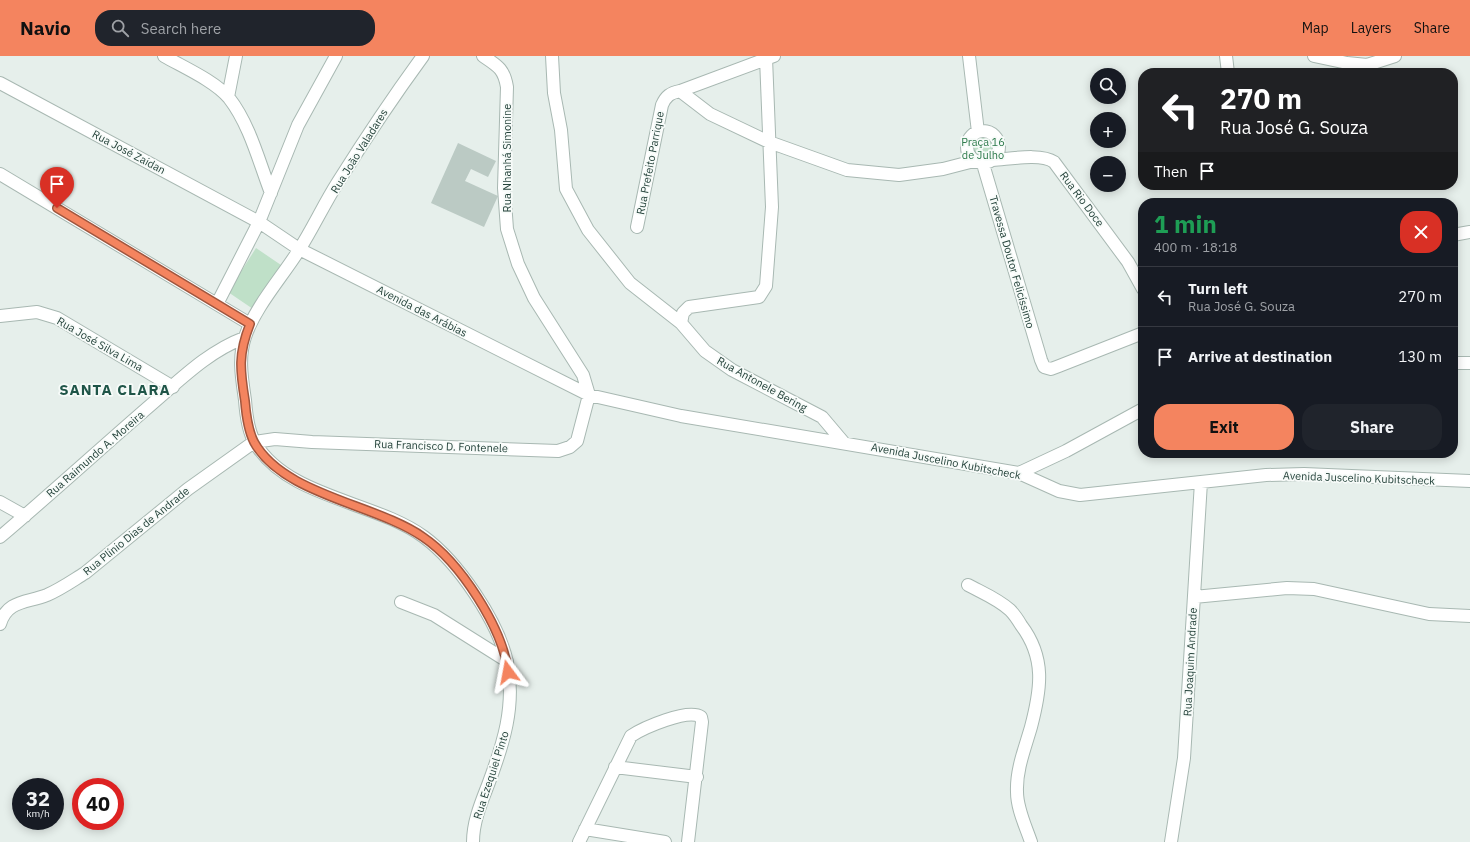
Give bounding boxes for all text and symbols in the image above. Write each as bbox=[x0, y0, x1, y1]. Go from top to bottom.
search box bbox=[95, 10, 375, 46]
text: Navio bbox=[20, 16, 71, 40]
icon: search bbox=[109, 17, 131, 39]
text: Search here bbox=[141, 19, 221, 38]
text: Map bbox=[1302, 19, 1329, 37]
text: Layers bbox=[1351, 19, 1392, 37]
text: Share bbox=[1414, 19, 1450, 37]
map controls bbox=[1090, 68, 1126, 192]
button: search bbox=[1090, 68, 1126, 104]
text: 270 m bbox=[1220, 80, 1302, 117]
icon: left bbox=[1154, 84, 1206, 136]
street label: Rua Nhanhá Simonine bbox=[500, 104, 514, 212]
street label: Rua João Valadares bbox=[327, 106, 391, 196]
street label: Rua Prefeito Parrique bbox=[633, 110, 667, 216]
button: + bbox=[1090, 112, 1126, 148]
text: Rua José G. Souza bbox=[1220, 116, 1368, 139]
street label: Rua José Zaidan bbox=[90, 127, 168, 177]
park label: Praça 16 de Julho bbox=[961, 135, 1005, 162]
button: − bbox=[1090, 156, 1126, 192]
icon: arrive bbox=[1196, 160, 1218, 182]
text: Then bbox=[1154, 162, 1188, 181]
pin bbox=[40, 167, 74, 208]
street label: Rua Rio Doce bbox=[1057, 169, 1107, 229]
icon: arrive bbox=[46, 173, 68, 195]
street label: Travessa Doutor Felicíssimo bbox=[986, 194, 1038, 330]
text: 1 min bbox=[1154, 208, 1217, 240]
button: close bbox=[1400, 211, 1442, 253]
text: 400 m · 18:18 bbox=[1154, 239, 1237, 256]
text: Turn left bbox=[1188, 279, 1248, 298]
street label: Avenida das Arábias bbox=[374, 282, 470, 340]
icon: left bbox=[1154, 286, 1176, 308]
text: 270 m bbox=[1398, 287, 1442, 306]
text: Rua José G. Souza bbox=[1188, 298, 1295, 315]
street label: Rua José Silva Lima bbox=[54, 314, 146, 374]
icon: arrive bbox=[1154, 346, 1176, 368]
text: Arrive at destination bbox=[1188, 347, 1332, 366]
text: 130 m bbox=[1398, 347, 1442, 366]
street label: Rua Antonele Bering bbox=[714, 353, 810, 415]
district label: SANTA CLARA bbox=[59, 380, 171, 399]
button: Exit bbox=[1154, 404, 1294, 450]
button: Share bbox=[1302, 404, 1442, 450]
street label: Rua Raimundo A. Moreira bbox=[43, 408, 147, 500]
street label: Rua Francisco D. Fontenele bbox=[374, 437, 508, 455]
street label: Avenida Juscelino Kubitscheck bbox=[870, 440, 1022, 482]
street label: Avenida Juscelino Kubitscheck bbox=[1283, 468, 1435, 488]
street label: Rua Plínio Dias de Andrade bbox=[80, 484, 192, 578]
street label: Rua Joaquim Andrade bbox=[1180, 607, 1200, 717]
position arrow bbox=[487, 651, 529, 693]
street label: Rua Ezequiel Pinto bbox=[470, 729, 512, 821]
speed limit sign: 40 bbox=[72, 778, 124, 830]
text: 32 bbox=[26, 785, 50, 812]
text: km/h bbox=[26, 807, 50, 820]

